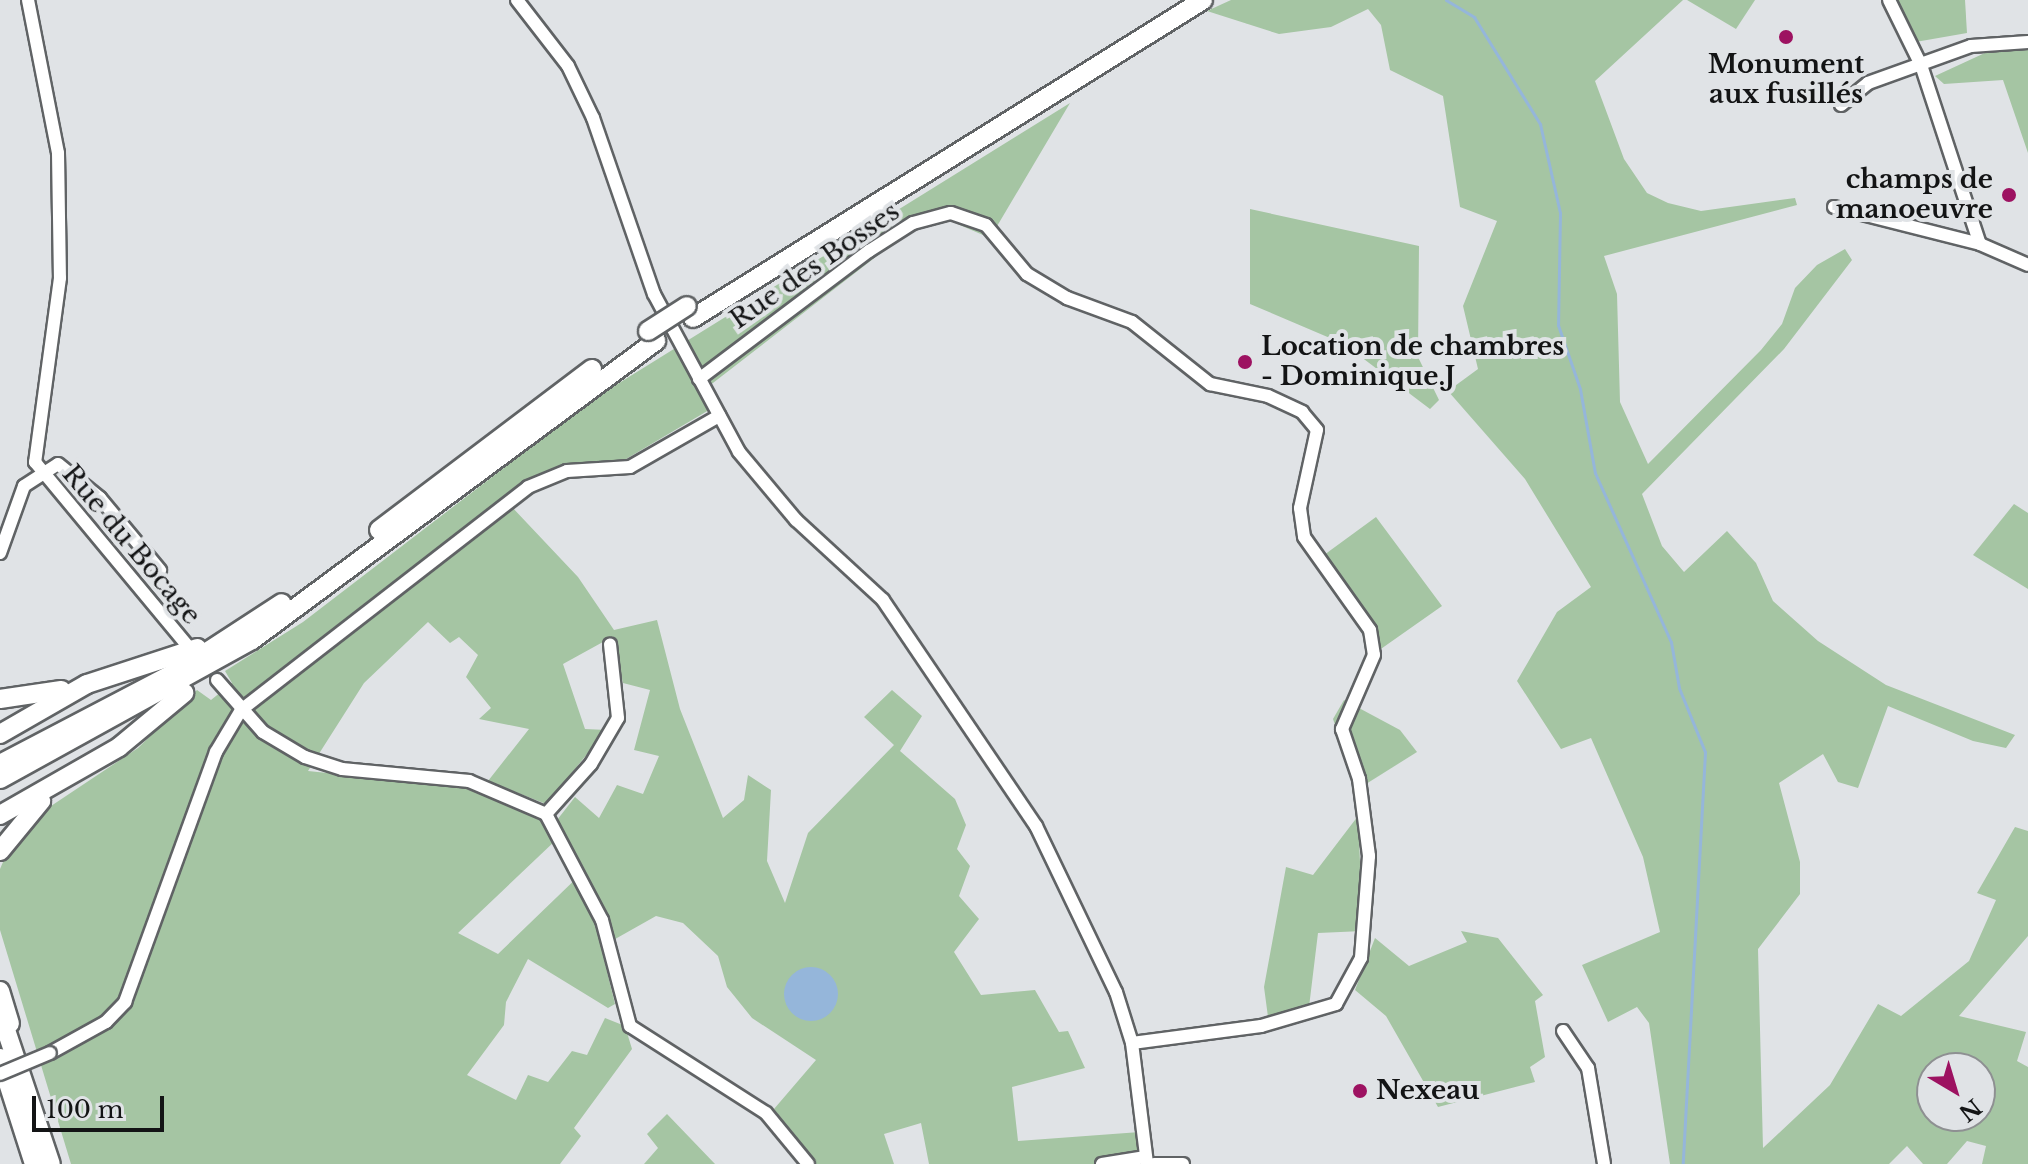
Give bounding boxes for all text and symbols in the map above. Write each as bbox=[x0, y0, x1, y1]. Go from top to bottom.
marker: Monument aux fusillés bbox=[1777, 28, 1795, 46]
place label: Monument aux fusillés bbox=[1708, 49, 1864, 110]
place label: champs de manoeuvre bbox=[1836, 164, 1993, 226]
marker: champs de manoeuvre bbox=[2000, 186, 2018, 204]
street label: Rue des Bosses bbox=[724, 196, 906, 336]
place label: Location de chambres - Dominique.J bbox=[1261, 331, 1564, 392]
marker: Location de chambres - Dominique.J bbox=[1236, 353, 1254, 371]
street label: Rue du Bocage bbox=[55, 459, 207, 631]
north arrow bbox=[1916, 1052, 1996, 1132]
place label: Nexeau bbox=[1376, 1075, 1480, 1107]
scale bar bbox=[36, 1080, 168, 1130]
marker: Nexeau bbox=[1351, 1082, 1369, 1100]
text: N bbox=[1953, 1093, 1986, 1127]
text: 100 m bbox=[46, 1095, 124, 1124]

